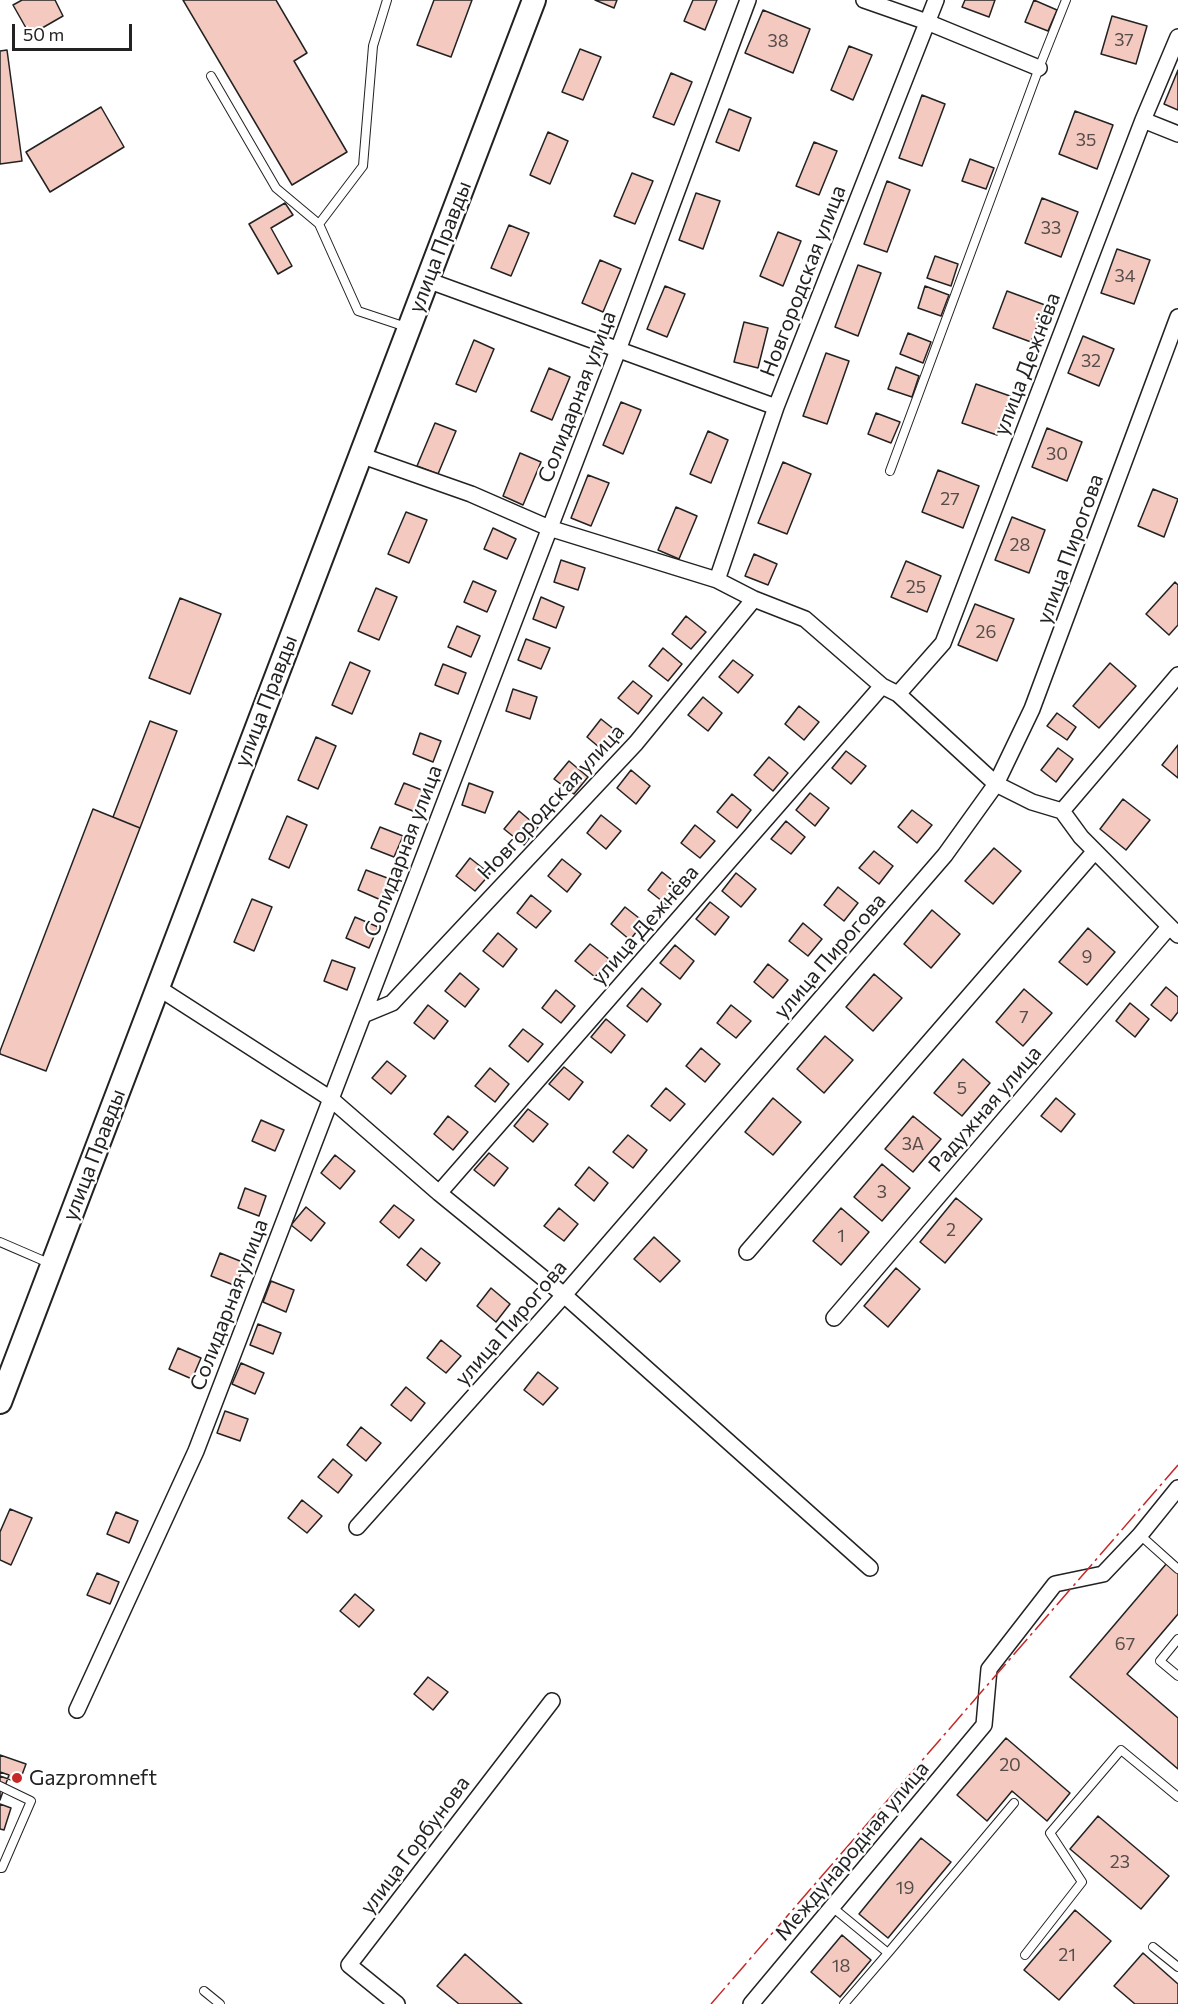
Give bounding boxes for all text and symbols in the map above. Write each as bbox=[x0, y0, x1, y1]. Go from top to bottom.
scale bar bbox=[15, 12, 135, 50]
text: 50 m bbox=[23, 23, 64, 45]
house number: 37 bbox=[1114, 29, 1134, 51]
house number: 38 bbox=[767, 30, 789, 52]
house number: 35 bbox=[1076, 129, 1096, 151]
street label: улица Правды bbox=[403, 178, 477, 316]
street label: Новгородская улица bbox=[755, 182, 851, 380]
house number: 33 bbox=[1041, 217, 1061, 239]
house number: 34 bbox=[1114, 265, 1136, 287]
street label: улица Дежнёва bbox=[988, 289, 1066, 439]
street label: Солидарная улица bbox=[533, 308, 621, 486]
house number: 32 bbox=[1081, 350, 1101, 372]
house number: 30 bbox=[1046, 443, 1068, 465]
street label: улица Пирогова bbox=[1031, 471, 1109, 627]
house number: 27 bbox=[940, 488, 960, 510]
house number: 28 bbox=[1010, 534, 1030, 556]
house number: 25 bbox=[906, 576, 926, 598]
house number: 26 bbox=[976, 621, 996, 643]
street label: улица Правды bbox=[229, 632, 303, 770]
street label: Новгородская улица bbox=[473, 719, 629, 885]
street label: Солидарная улица bbox=[359, 762, 447, 940]
street label: улица Дежнёва bbox=[586, 860, 704, 990]
street label: улица Пирогова bbox=[769, 888, 891, 1024]
house number: 9 bbox=[1082, 946, 1092, 968]
house number: 7 bbox=[1019, 1006, 1029, 1028]
street label: Радужная улица bbox=[923, 1041, 1047, 1177]
house number: 5 bbox=[957, 1077, 967, 1099]
street label: улица Правды bbox=[57, 1086, 131, 1224]
house number: 3А bbox=[902, 1133, 924, 1155]
house number: 3 bbox=[877, 1181, 887, 1203]
street label: Солидарная улица bbox=[185, 1216, 273, 1394]
house number: 2 bbox=[946, 1219, 956, 1241]
house number: 1 bbox=[837, 1225, 845, 1247]
street label: улица Пирогова bbox=[450, 1255, 572, 1391]
house number: 67 bbox=[1115, 1633, 1135, 1655]
house number: 20 bbox=[999, 1754, 1021, 1776]
street label: Международная улица bbox=[770, 1756, 934, 1946]
place label: Gazpromneft bbox=[29, 1765, 157, 1791]
marker: Gazpromneft bbox=[10, 1771, 24, 1785]
street label: улица Горбунова bbox=[355, 1771, 475, 1919]
house number: 23 bbox=[1110, 1851, 1130, 1873]
house number: 19 bbox=[896, 1877, 914, 1899]
house number: 21 bbox=[1058, 1944, 1076, 1966]
house number: 18 bbox=[832, 1955, 850, 1977]

